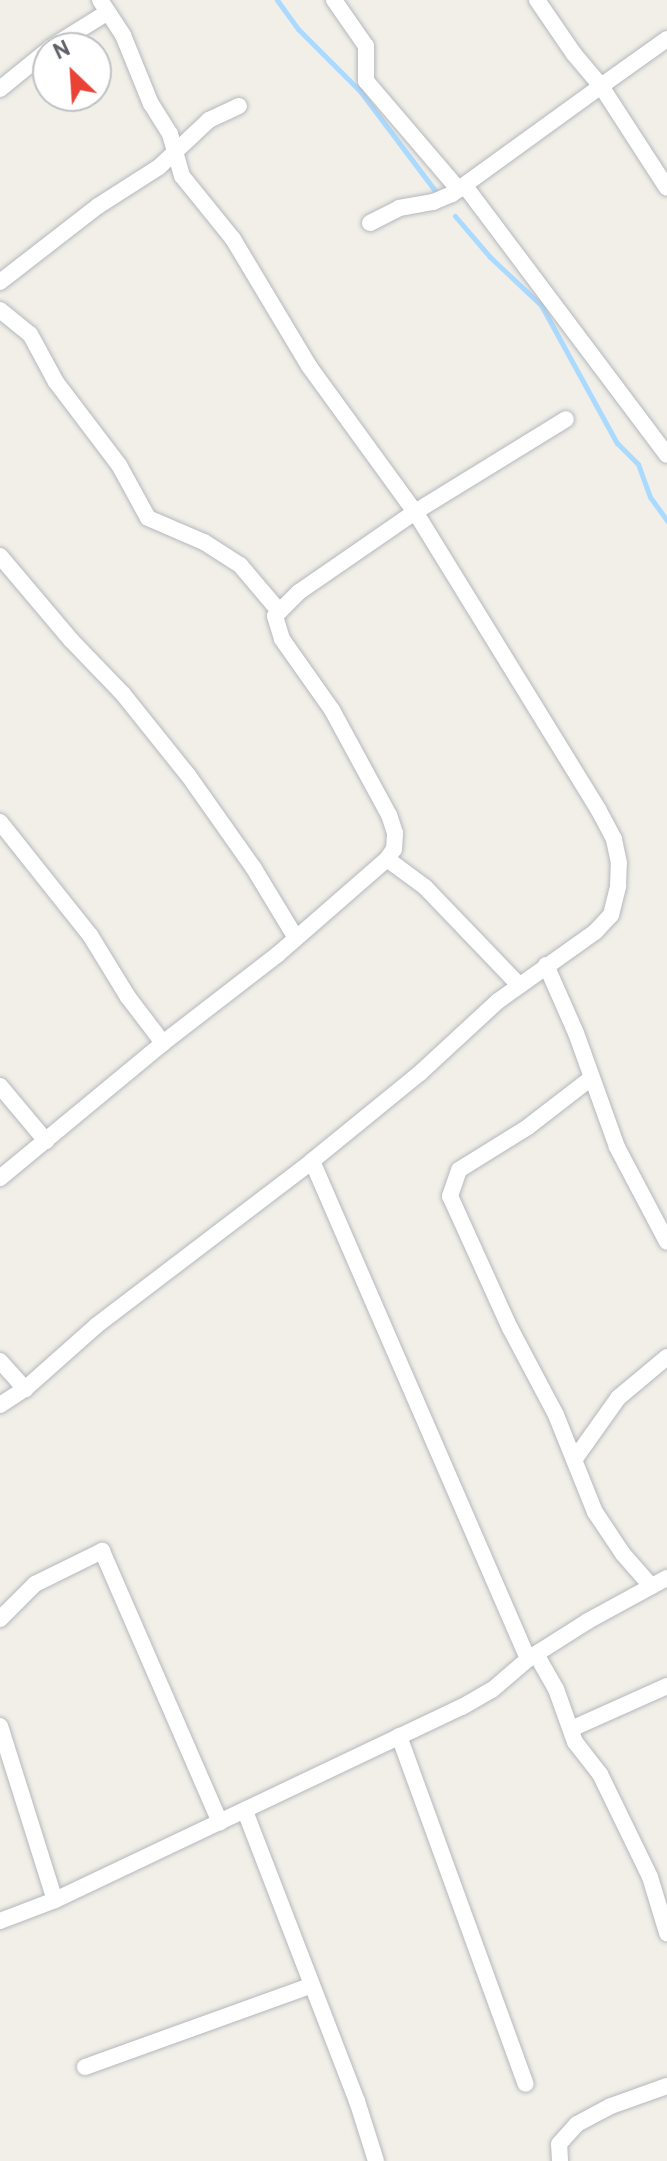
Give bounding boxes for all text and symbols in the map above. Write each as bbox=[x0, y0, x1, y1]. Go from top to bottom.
north arrow bbox=[32, 32, 112, 112]
text: N bbox=[50, 36, 75, 67]

